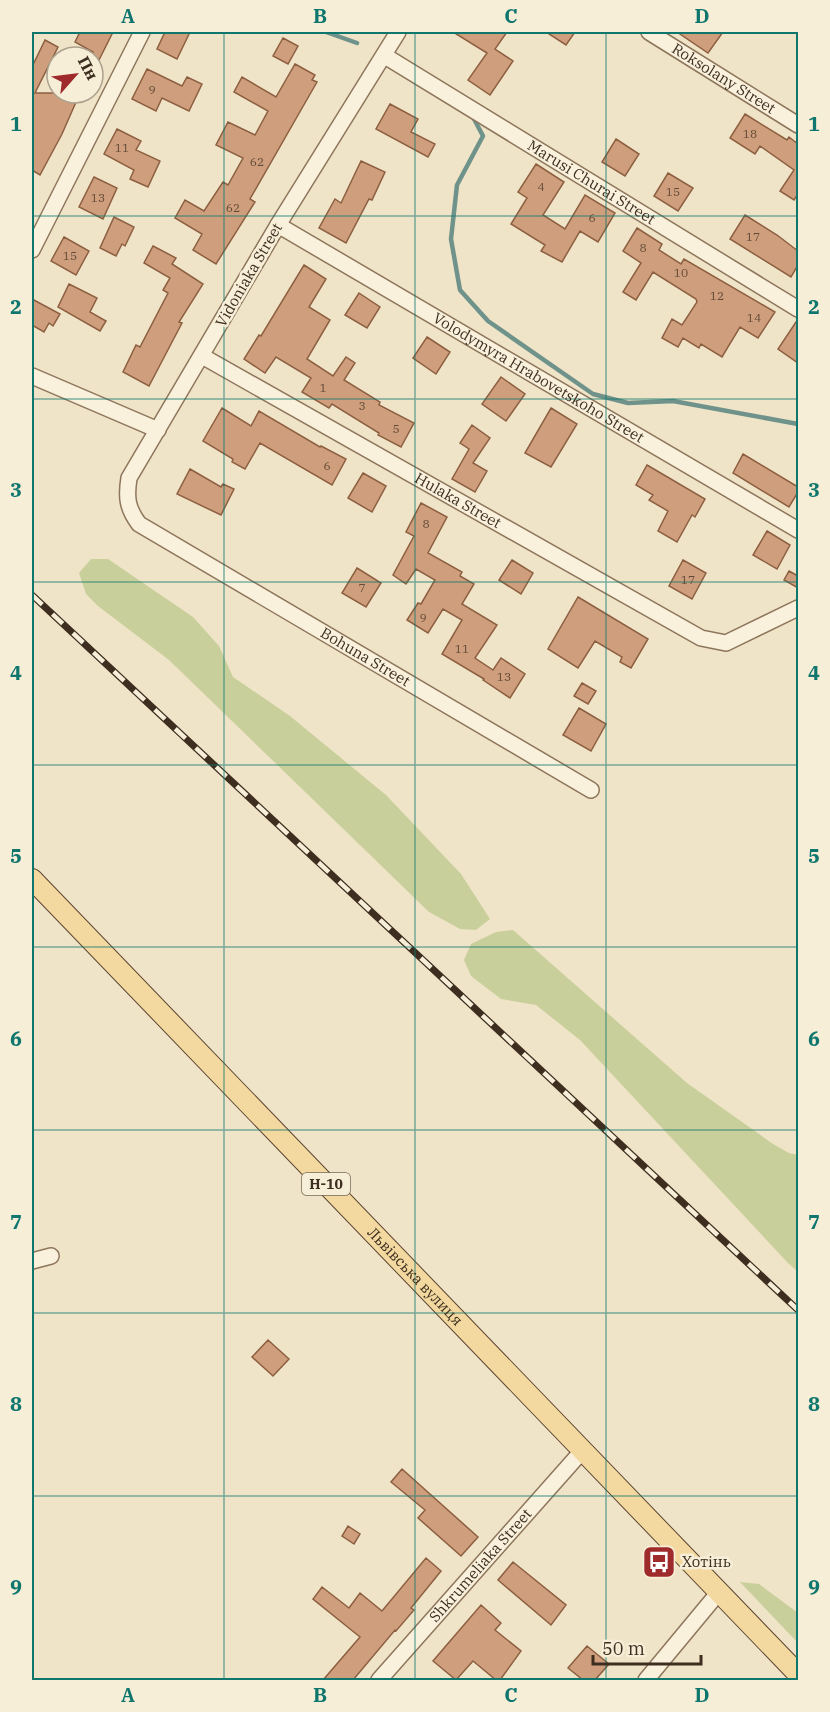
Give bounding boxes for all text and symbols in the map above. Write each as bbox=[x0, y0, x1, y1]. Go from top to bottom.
text: A bbox=[121, 2, 135, 29]
text: B bbox=[313, 2, 327, 29]
text: C bbox=[504, 2, 518, 29]
text: D bbox=[694, 2, 710, 29]
street label: Roksolany Street bbox=[669, 39, 779, 118]
north arrow bbox=[45, 45, 105, 105]
text: Пн bbox=[74, 53, 103, 83]
house number: 9 bbox=[148, 82, 156, 97]
text: 1 bbox=[10, 110, 22, 137]
text: 1 bbox=[808, 110, 820, 137]
house number: 18 bbox=[743, 126, 757, 141]
street label: Marusi Churai Street bbox=[524, 136, 659, 228]
house number: 11 bbox=[115, 140, 129, 155]
house number: 62 bbox=[250, 154, 264, 169]
house number: 4 bbox=[537, 179, 545, 194]
house number: 15 bbox=[666, 184, 680, 199]
house number: 13 bbox=[91, 190, 105, 205]
house number: 62 bbox=[226, 200, 240, 215]
house number: 6 bbox=[588, 210, 596, 225]
street label: Vidoniaka Street bbox=[211, 219, 286, 330]
house number: 17 bbox=[746, 229, 760, 244]
house number: 8 bbox=[639, 240, 647, 255]
house number: 15 bbox=[63, 248, 77, 263]
house number: 10 bbox=[674, 265, 688, 280]
house number: 12 bbox=[710, 288, 724, 303]
text: 2 bbox=[10, 293, 22, 320]
text: 2 bbox=[808, 293, 820, 320]
street label: Volodymyra Hrabovetskoho Street bbox=[430, 308, 648, 447]
house number: 14 bbox=[747, 310, 761, 325]
house number: 1 bbox=[319, 380, 327, 395]
house number: 3 bbox=[358, 398, 366, 413]
house number: 5 bbox=[392, 421, 400, 436]
house number: 6 bbox=[323, 458, 331, 473]
street label: Hulaka Street bbox=[412, 468, 505, 532]
text: 3 bbox=[10, 476, 22, 503]
text: 3 bbox=[808, 476, 820, 503]
house number: 8 bbox=[422, 516, 430, 531]
house number: 17 bbox=[681, 572, 695, 587]
house number: 7 bbox=[358, 580, 366, 595]
house number: 9 bbox=[419, 610, 427, 625]
street label: Bohuna Street bbox=[317, 623, 414, 690]
house number: 11 bbox=[455, 641, 469, 656]
text: 4 bbox=[10, 659, 22, 686]
text: 4 bbox=[808, 659, 820, 686]
house number: 13 bbox=[497, 669, 511, 684]
text: 5 bbox=[10, 842, 22, 869]
text: 5 bbox=[808, 842, 820, 869]
text: 6 bbox=[10, 1025, 22, 1052]
text: 6 bbox=[808, 1025, 820, 1052]
road number: Н-10 bbox=[302, 1173, 350, 1195]
text: 7 bbox=[10, 1208, 22, 1235]
text: 7 bbox=[808, 1208, 820, 1235]
street label: Львівська вулиця bbox=[364, 1223, 467, 1329]
text: 8 bbox=[10, 1390, 22, 1417]
text: 8 bbox=[808, 1390, 820, 1417]
street label: Shkrumeliaka Street bbox=[425, 1504, 536, 1626]
bus stop icon: Хотінь bbox=[641, 1544, 677, 1580]
place label: Хотінь bbox=[682, 1552, 731, 1571]
text: 9 bbox=[10, 1573, 22, 1600]
text: 9 bbox=[808, 1573, 820, 1600]
scale bar bbox=[593, 1628, 701, 1666]
text: 50 m bbox=[602, 1637, 645, 1660]
text: A bbox=[121, 1681, 135, 1708]
text: B bbox=[313, 1681, 327, 1708]
text: C bbox=[504, 1681, 518, 1708]
text: D bbox=[694, 1681, 710, 1708]

